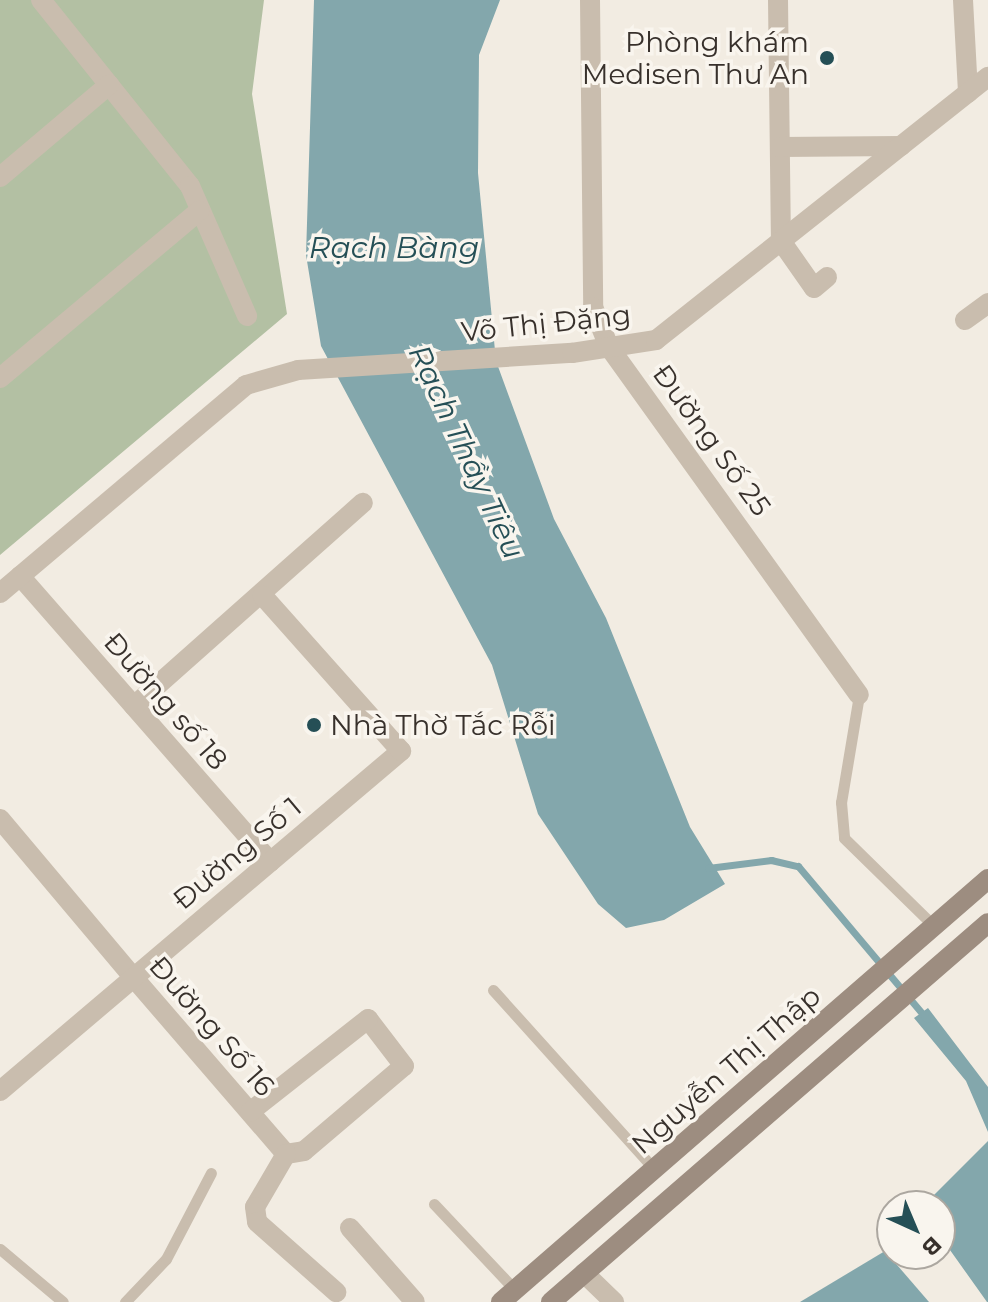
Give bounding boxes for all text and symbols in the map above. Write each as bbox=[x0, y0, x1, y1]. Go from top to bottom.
place label: Phòng khám Medisen Thư An bbox=[582, 25, 809, 91]
marker: Phòng khám Medisen Thư An bbox=[816, 47, 838, 69]
water label: Rạch Bàng bbox=[309, 230, 479, 266]
street label: Võ Thị Đặng bbox=[459, 297, 633, 349]
water label: Rạch Thầy Tiêu bbox=[401, 339, 531, 565]
street label: Đường Số 25 bbox=[646, 358, 778, 522]
street label: Đường số 18 bbox=[97, 625, 235, 777]
place label: Nhà Thờ Tắc Rỗi bbox=[330, 708, 556, 742]
marker: Nhà Thờ Tắc Rỗi bbox=[305, 716, 323, 734]
street label: Đường Số 1 bbox=[166, 790, 308, 916]
street label: Đường Số 16 bbox=[142, 949, 282, 1103]
street label: Nguyễn Thị Thập bbox=[625, 979, 827, 1161]
north arrow bbox=[876, 1190, 956, 1270]
text: B bbox=[916, 1231, 947, 1262]

